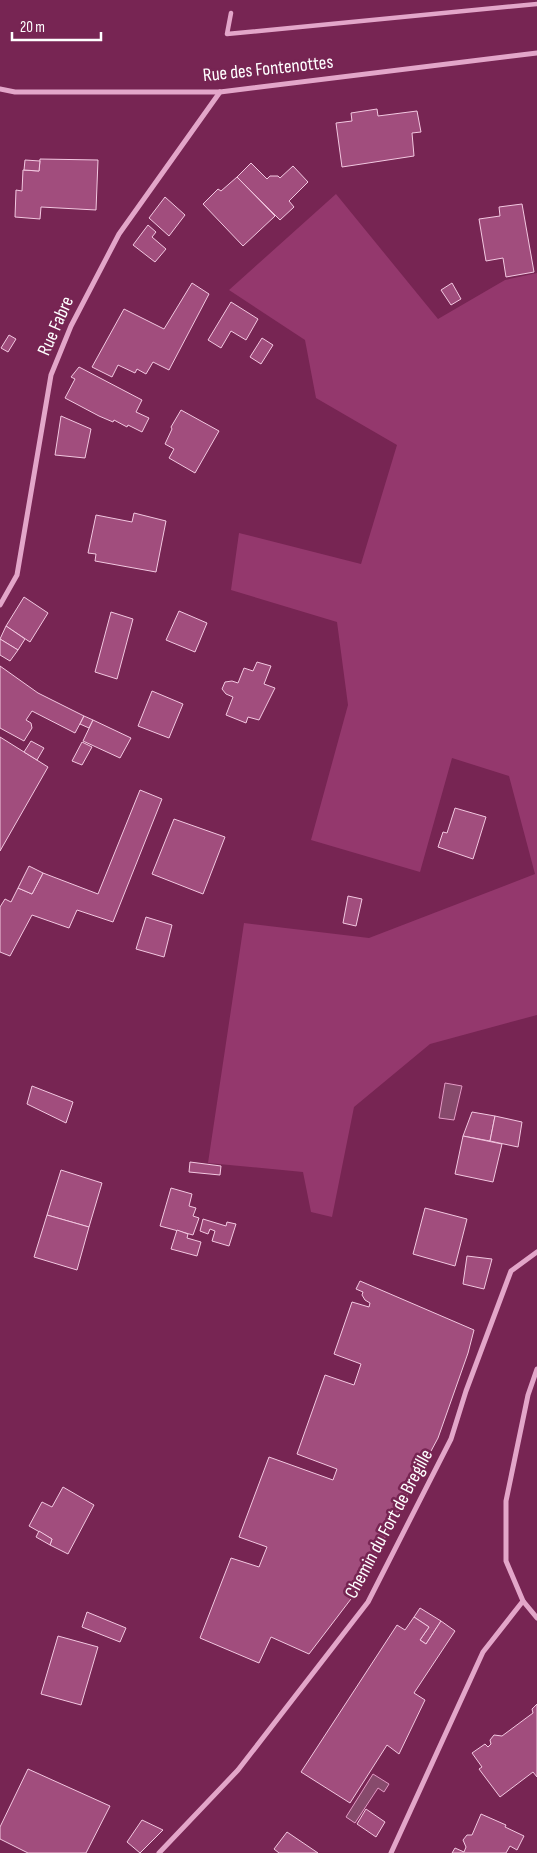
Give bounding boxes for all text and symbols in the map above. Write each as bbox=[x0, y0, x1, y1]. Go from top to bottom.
scale bar bbox=[12, 10, 101, 42]
text: 20 m bbox=[20, 18, 45, 37]
street label: Rue des Fontenottes bbox=[202, 51, 335, 87]
street label: Rue Fabre bbox=[33, 293, 79, 359]
street label: Chemin du Fort de Bregille bbox=[340, 1445, 438, 1603]

